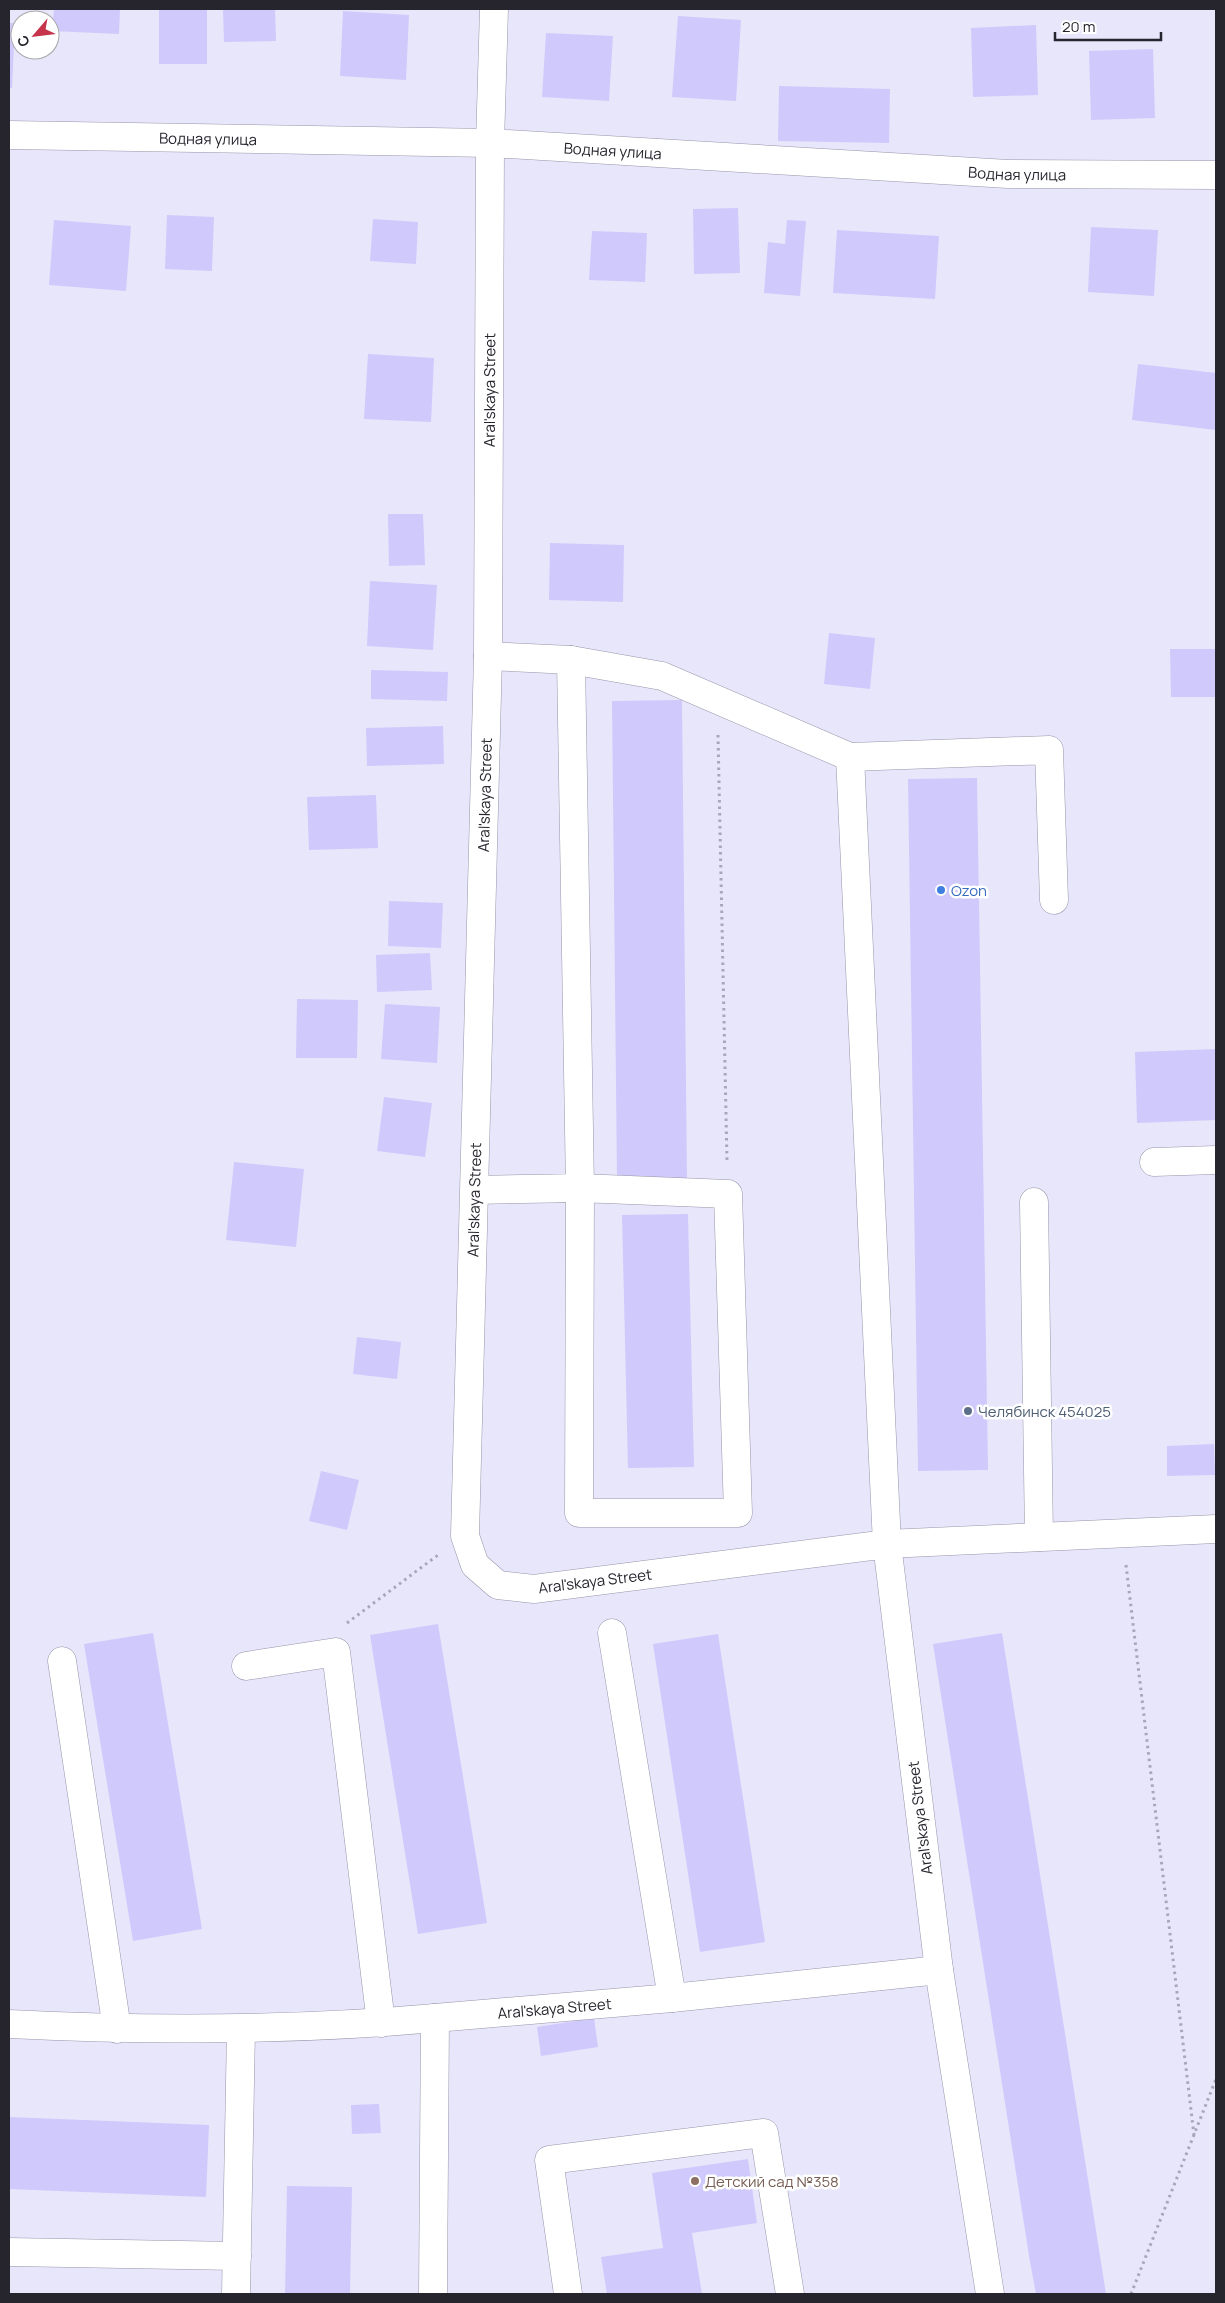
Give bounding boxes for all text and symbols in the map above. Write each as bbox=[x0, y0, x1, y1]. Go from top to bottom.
north arrow bbox=[10, 10, 60, 60]
scale bar bbox=[1055, 10, 1161, 42]
text: 20 m bbox=[1062, 16, 1095, 37]
text: С bbox=[12, 32, 34, 50]
street label: Водная улица bbox=[159, 127, 257, 150]
street label: Водная улица bbox=[563, 137, 662, 164]
street label: Водная улица bbox=[967, 161, 1066, 185]
street label: Aral'skaya Street bbox=[478, 333, 500, 447]
street label: Aral'skaya Street bbox=[472, 738, 496, 852]
place label: Ozon bbox=[951, 880, 987, 901]
marker: Ozon bbox=[935, 884, 947, 896]
street label: Aral'skaya Street bbox=[462, 1142, 486, 1257]
place label: Челябинск 454025 bbox=[978, 1401, 1111, 1422]
marker: Челябинск 454025 bbox=[962, 1405, 974, 1417]
street label: Aral'skaya Street bbox=[537, 1564, 653, 1598]
street label: Aral'skaya Street bbox=[903, 1760, 937, 1876]
street label: Aral'skaya Street bbox=[497, 1993, 612, 2023]
place label: Детский сад №358 bbox=[705, 2171, 839, 2192]
marker: Детский сад №358 bbox=[689, 2175, 701, 2187]

